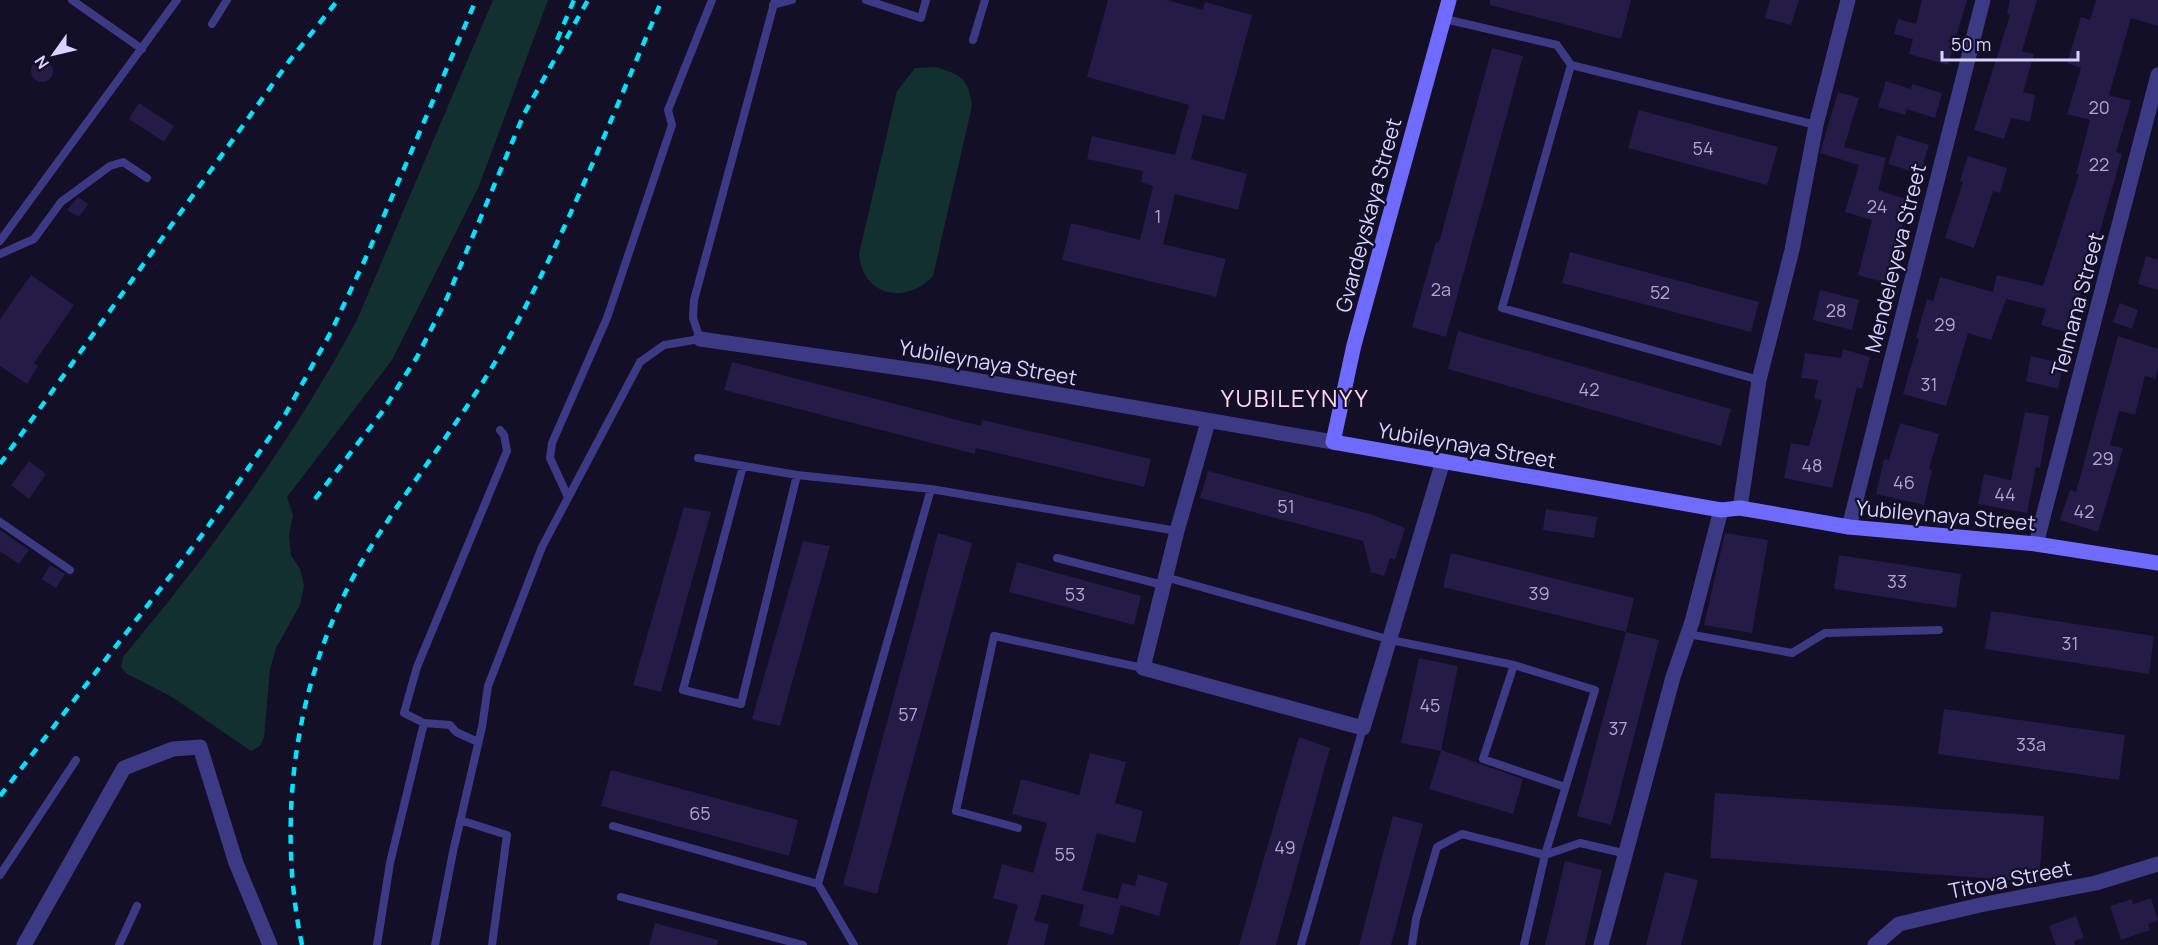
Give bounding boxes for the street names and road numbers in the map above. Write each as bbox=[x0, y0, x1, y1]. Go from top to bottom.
street label: Gvardeyskaya Street bbox=[1329, 115, 1407, 315]
street label: Mendeleyeva Street bbox=[1858, 161, 1932, 355]
street label: Telmana Street bbox=[2044, 229, 2110, 379]
street label: Yubileynaya Street bbox=[897, 333, 1079, 391]
street label: Yubileynaya Street bbox=[1376, 416, 1558, 474]
street label: Yubileynaya Street bbox=[1855, 493, 2037, 537]
street label: Titova Street bbox=[1946, 853, 2074, 905]

